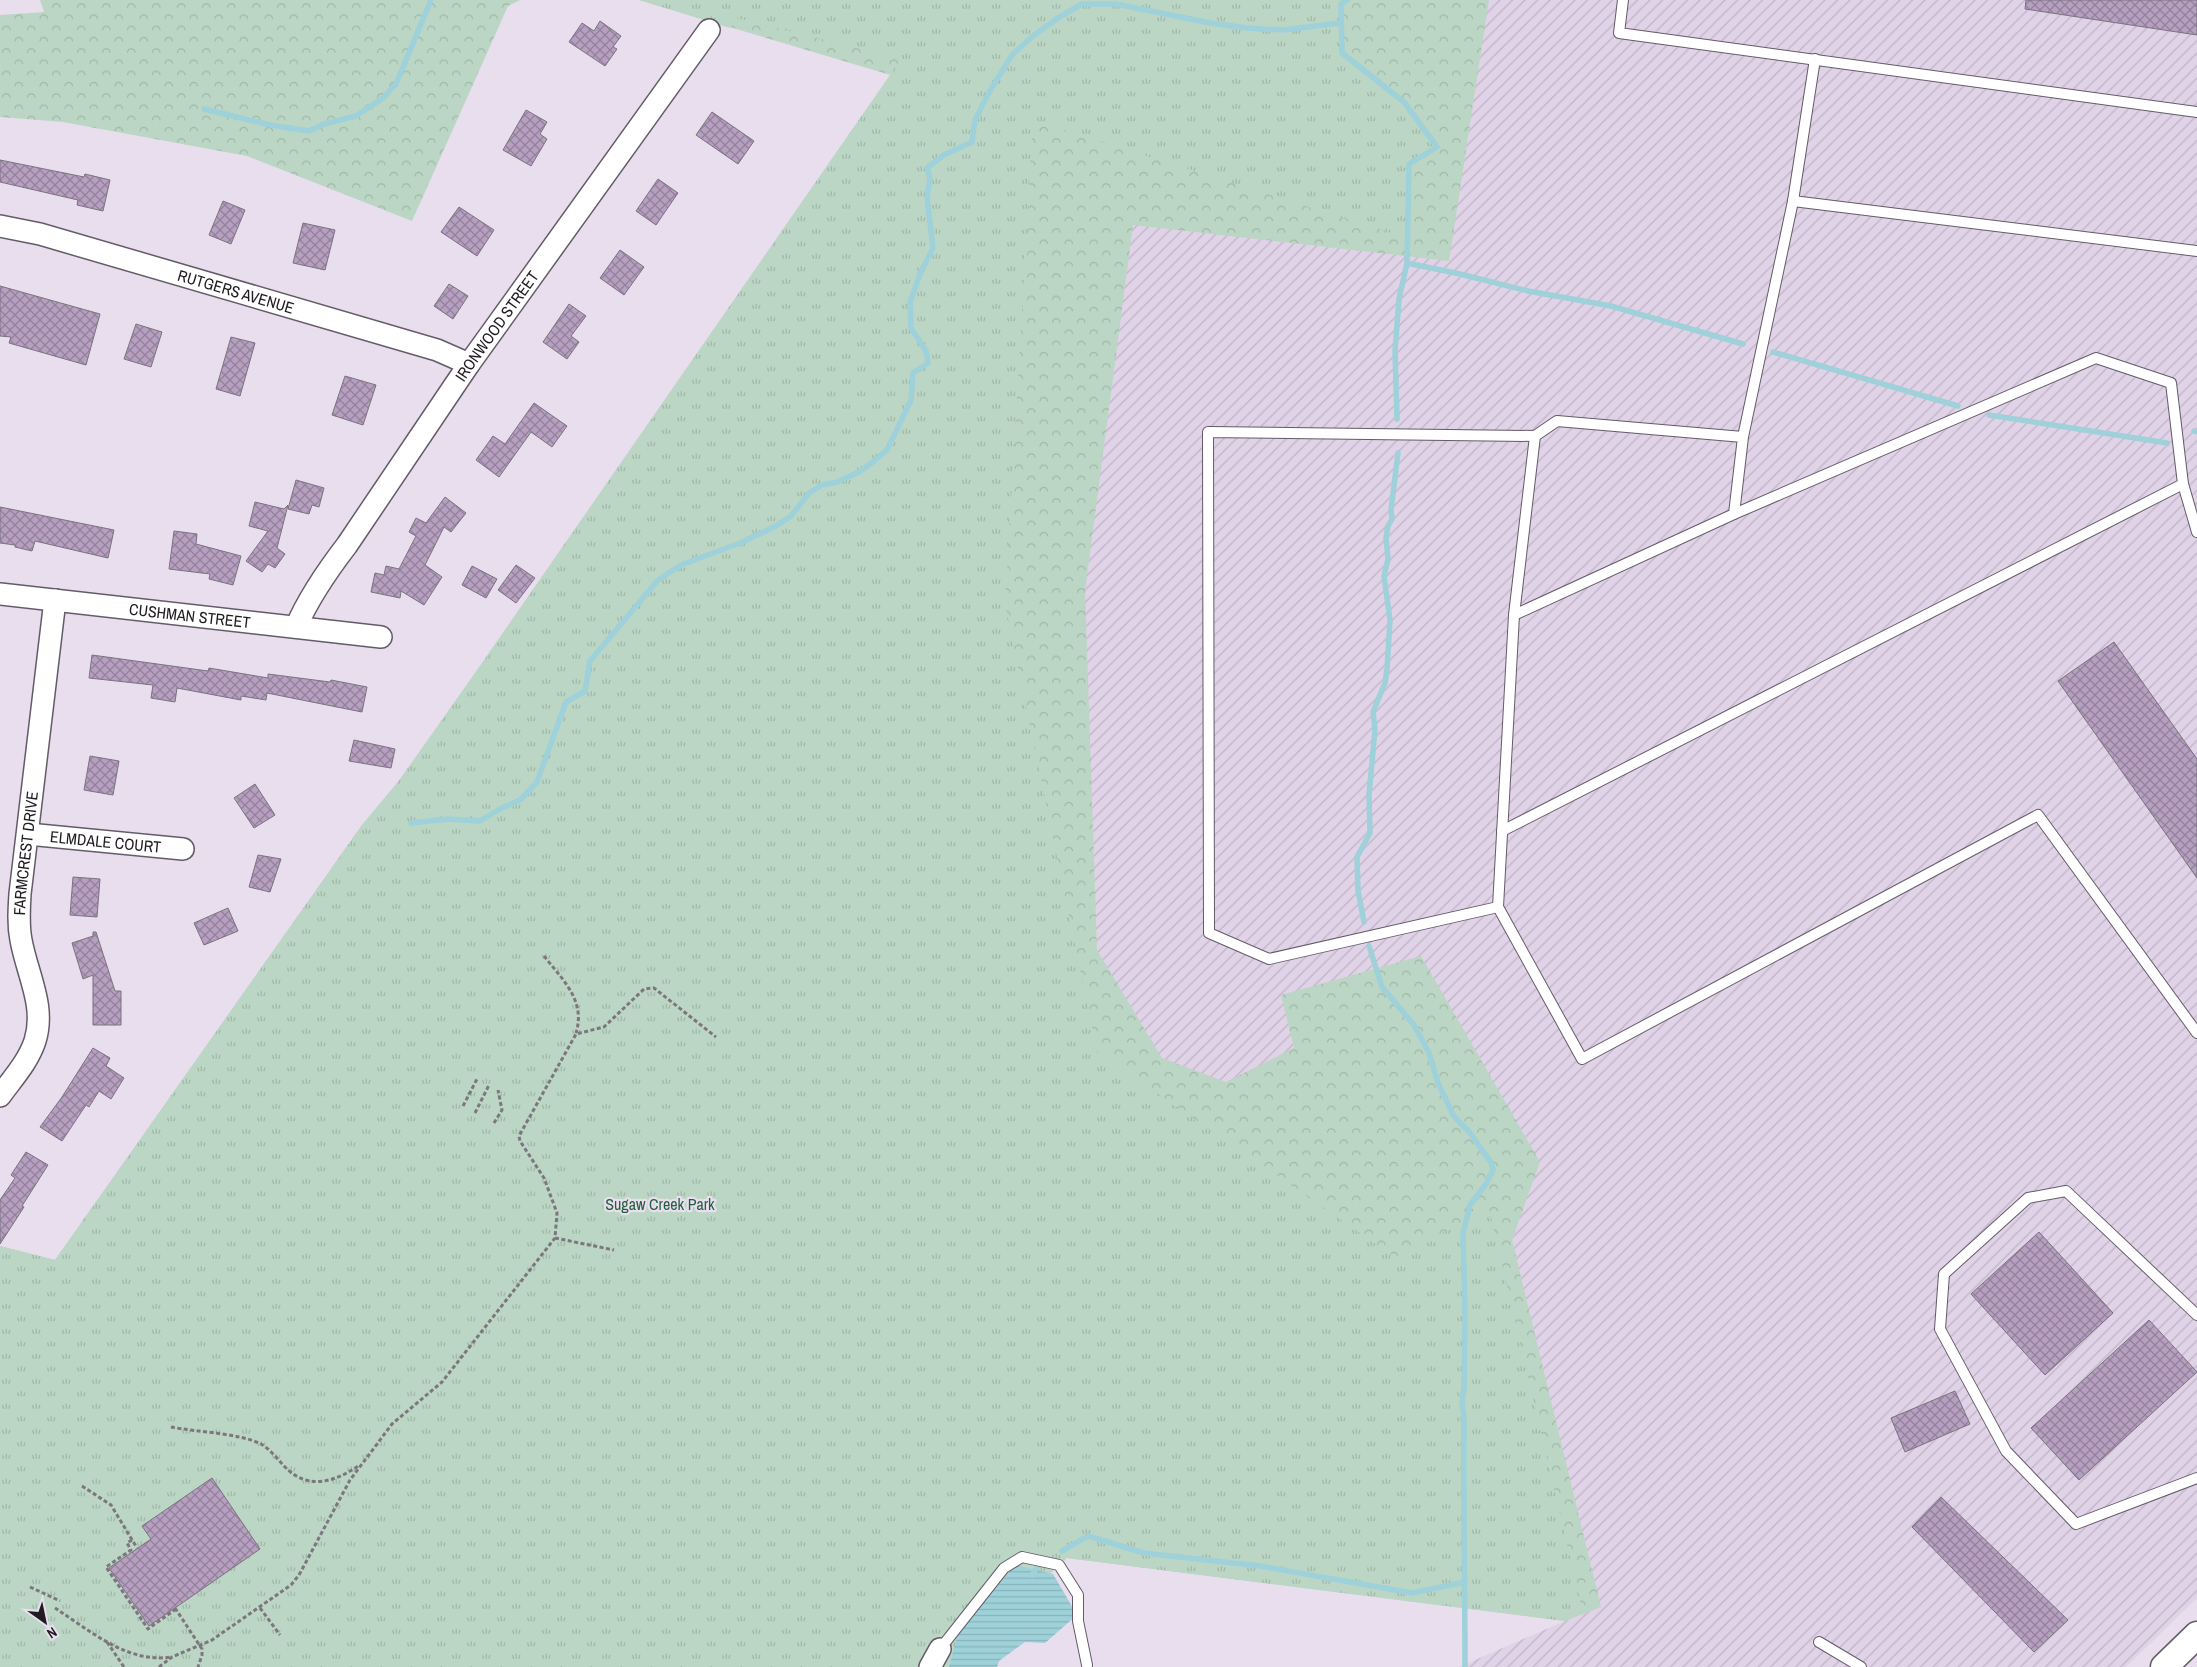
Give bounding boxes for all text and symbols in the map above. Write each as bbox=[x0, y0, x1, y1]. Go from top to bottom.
street label: RUTGERS AVENUE bbox=[175, 264, 297, 319]
street label: IRONWOOD STREET bbox=[450, 266, 543, 385]
street label: CUSHMAN STREET bbox=[128, 598, 252, 633]
street label: FARMCREST DRIVE bbox=[8, 790, 43, 916]
street label: ELMDALE COURT bbox=[49, 825, 162, 858]
park label: Sugaw Creek Park bbox=[605, 1193, 715, 1215]
north arrow bbox=[20, 1597, 70, 1647]
text: N bbox=[44, 1623, 60, 1643]

